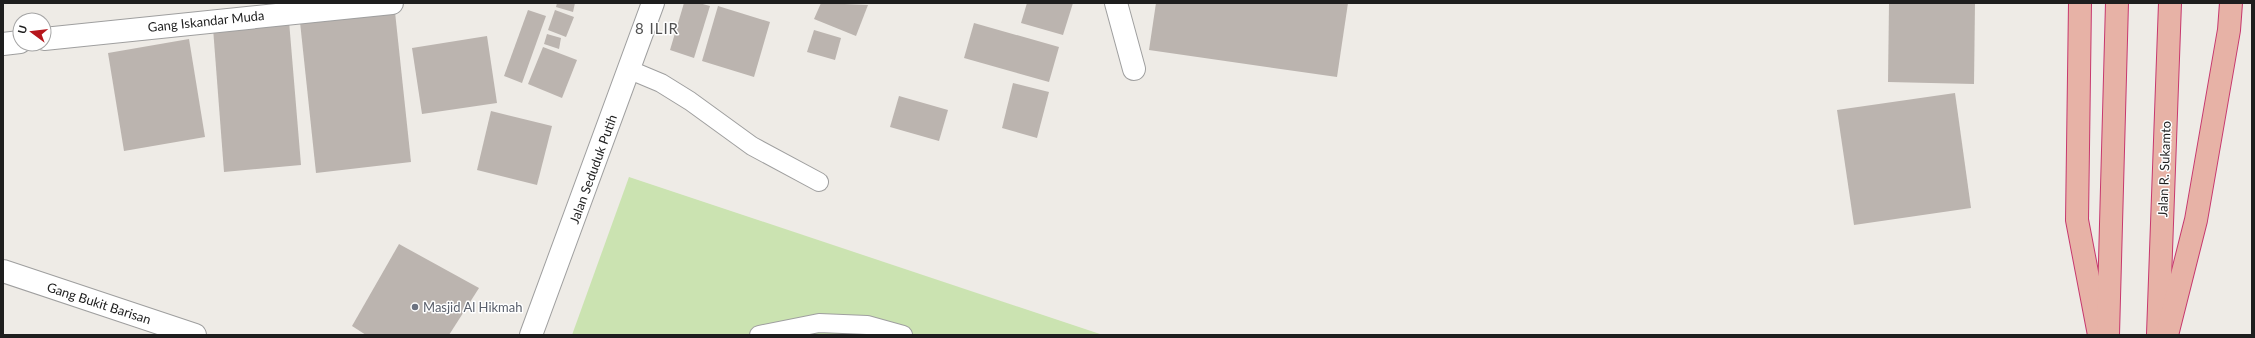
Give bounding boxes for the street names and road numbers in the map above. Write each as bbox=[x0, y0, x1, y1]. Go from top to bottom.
street label: Gang Iskandar Muda bbox=[147, 7, 265, 35]
street label: Jalan Seduduk Putih bbox=[566, 112, 620, 226]
street label: Jalan R. Sukamto bbox=[2154, 121, 2174, 217]
street label: Gang Bukit Barisan bbox=[45, 279, 153, 327]

